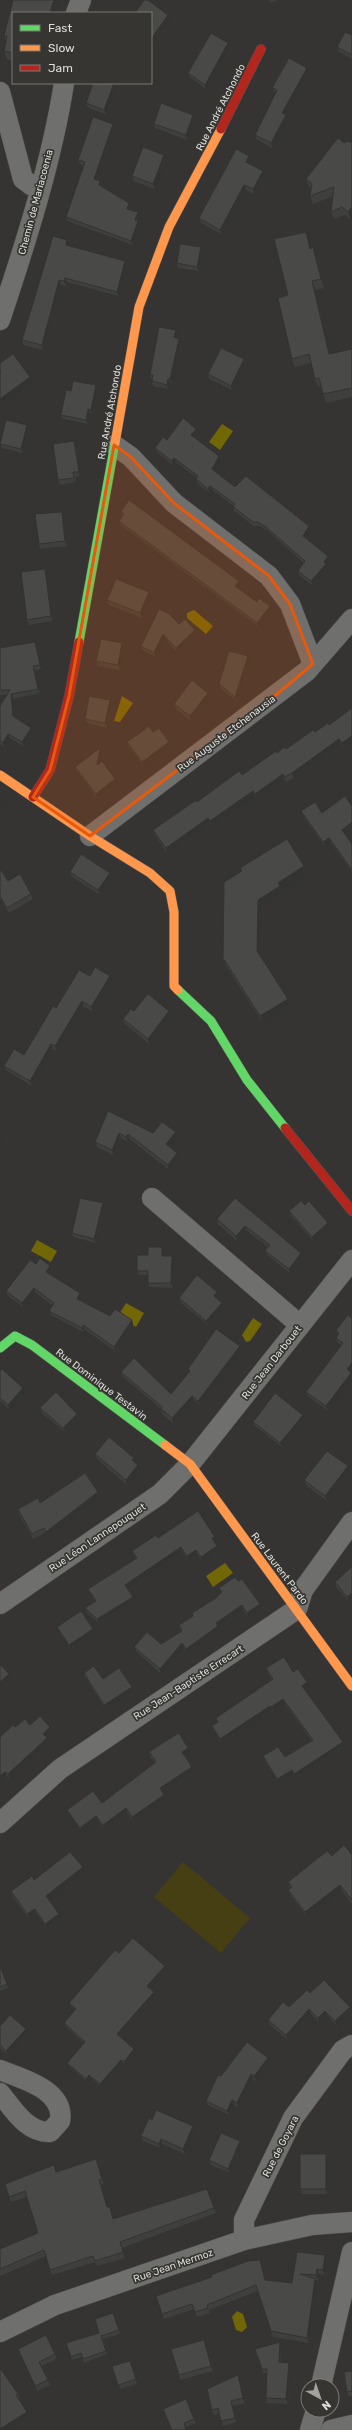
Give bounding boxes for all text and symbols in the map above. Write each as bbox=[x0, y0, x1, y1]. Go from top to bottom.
legend bbox=[12, 12, 152, 84]
text: Fast bbox=[48, 21, 72, 35]
text: Slow bbox=[48, 41, 75, 55]
text: Jam bbox=[48, 61, 73, 75]
street label: Rue André Atchondo bbox=[194, 62, 248, 153]
street label: Chemin de Mariacoenia bbox=[16, 148, 56, 256]
street label: Rue André Atchondo bbox=[96, 364, 124, 460]
street label: Rue Auguste Etchenausia bbox=[175, 693, 278, 775]
street label: Rue Jean Darbouet bbox=[239, 1323, 304, 1402]
street label: Rue Dominique Testavin bbox=[53, 1346, 150, 1423]
street label: Rue Léon Lannepouquet bbox=[47, 1501, 148, 1575]
street label: Rue Laurent Pardo bbox=[248, 1530, 310, 1607]
street label: Rue Jean-Baptiste Errecart bbox=[131, 1643, 246, 1723]
street label: Rue de Goyara bbox=[260, 2114, 301, 2179]
street label: Rue Jean Mermoz bbox=[132, 2247, 215, 2285]
north arrow bbox=[300, 2378, 340, 2418]
text: N bbox=[319, 2398, 333, 2413]

